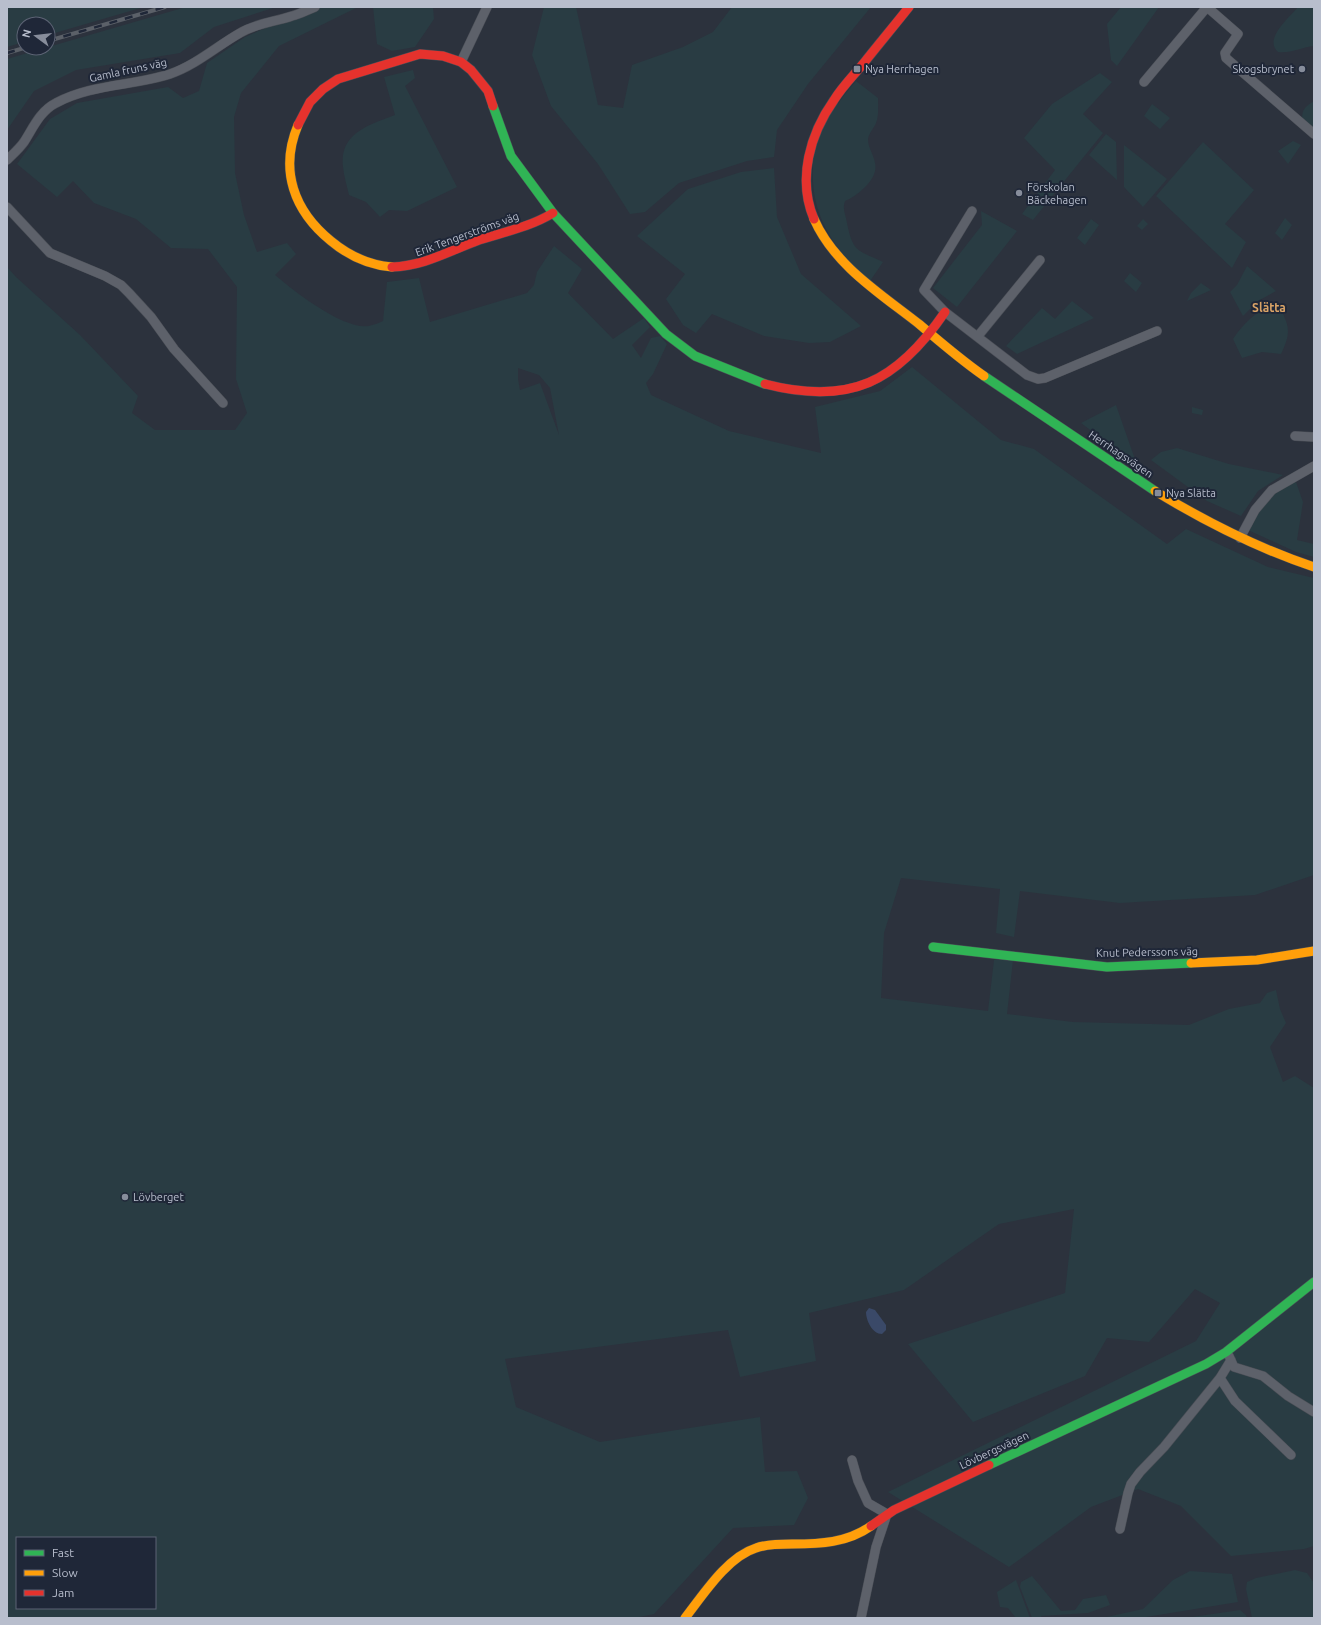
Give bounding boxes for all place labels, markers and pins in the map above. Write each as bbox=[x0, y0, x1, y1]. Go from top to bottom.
place label: Nya Herrhagen bbox=[865, 63, 939, 75]
place label: Skogsbrynet bbox=[1233, 63, 1295, 75]
marker: Nya Herrhagen bbox=[852, 64, 862, 74]
marker: Skogsbrynet bbox=[1297, 64, 1307, 74]
place label: Förskolan Bäckehagen bbox=[1027, 181, 1087, 206]
marker: Förskolan Bäckehagen bbox=[1014, 188, 1024, 198]
place label: Nya Slätta bbox=[1166, 487, 1216, 499]
marker: Nya Slätta bbox=[1153, 488, 1163, 498]
place label: Lövberget bbox=[133, 1191, 184, 1203]
marker: Lövberget bbox=[120, 1192, 130, 1202]

